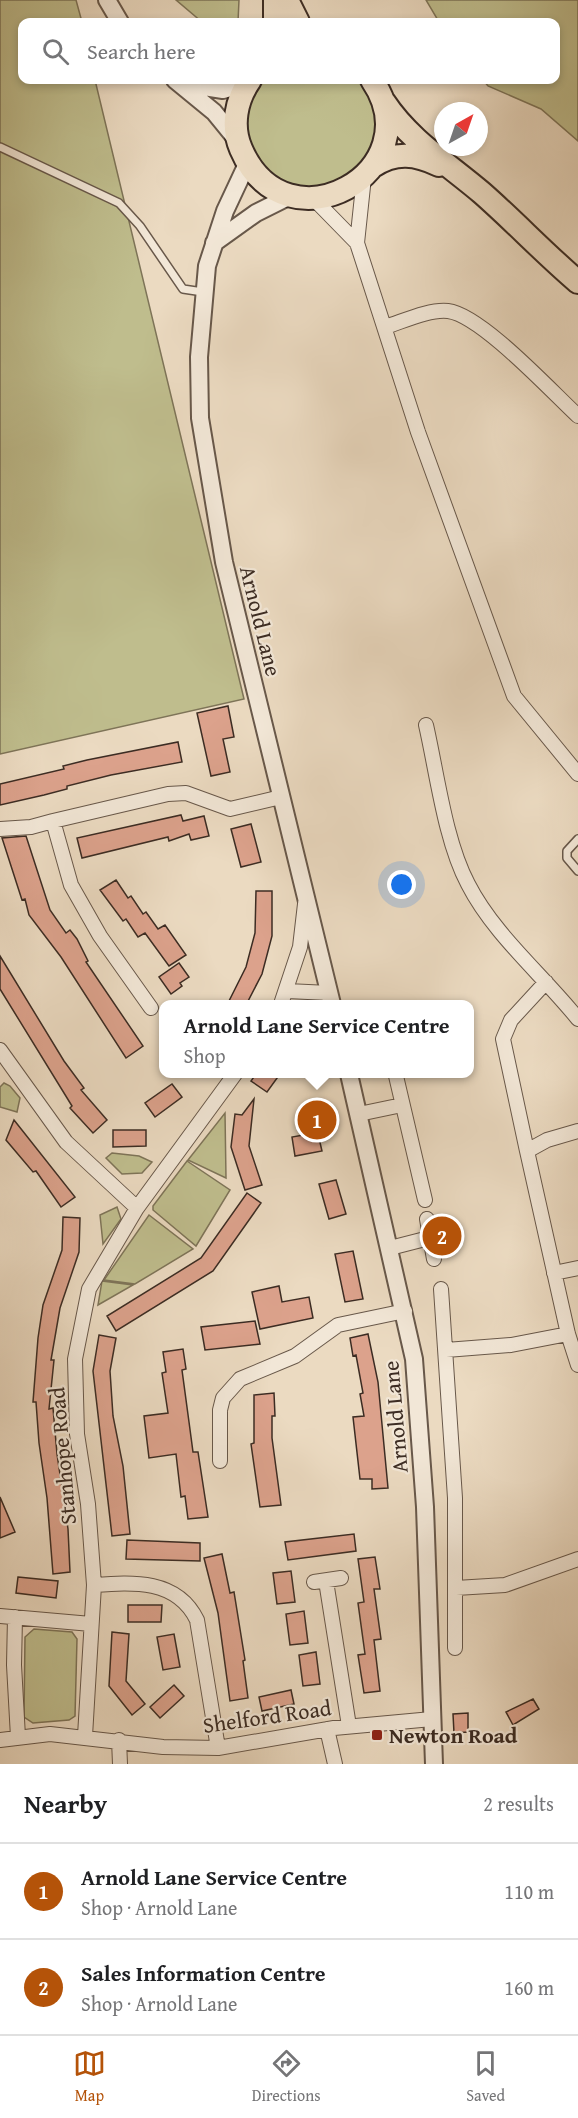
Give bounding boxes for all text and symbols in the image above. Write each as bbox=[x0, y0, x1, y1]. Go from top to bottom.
search box bbox=[18, 18, 560, 84]
icon: search bbox=[39, 35, 72, 68]
text: Search here bbox=[87, 35, 196, 67]
north arrow bbox=[434, 102, 488, 156]
street label: Arnold Lane bbox=[232, 563, 290, 679]
your location bbox=[387, 870, 416, 899]
popup bbox=[159, 1000, 474, 1078]
text: Arnold Lane Service Centre bbox=[183, 1009, 450, 1041]
text: Shop bbox=[183, 1041, 225, 1070]
pin: 1 bbox=[298, 1098, 336, 1142]
pin: 2 bbox=[422, 1214, 462, 1258]
street label: Arnold Lane bbox=[374, 1360, 416, 1474]
street label: Stanhope Road bbox=[40, 1386, 84, 1526]
street label: Shelford Road bbox=[201, 1691, 334, 1741]
place label: Newton Road bbox=[389, 1719, 518, 1751]
marker: Newton Road bbox=[370, 1728, 384, 1742]
text: Nearby bbox=[24, 1784, 107, 1823]
text: 2 results bbox=[483, 1789, 554, 1818]
text: Arnold Lane Service Centre bbox=[81, 1861, 347, 1893]
text: 1 bbox=[38, 1877, 49, 1906]
text: 110 m bbox=[504, 1877, 554, 1906]
text: Shop · Arnold Lane bbox=[81, 1893, 237, 1922]
text: Sales Information Centre bbox=[81, 1957, 326, 1989]
text: 2 bbox=[38, 1973, 49, 2002]
text: 160 m bbox=[504, 1973, 554, 2002]
text: Shop · Arnold Lane bbox=[81, 1989, 237, 2018]
tab: Map bbox=[73, 2047, 106, 2107]
tab: Directions bbox=[252, 2047, 321, 2107]
tab: Saved bbox=[466, 2047, 505, 2107]

